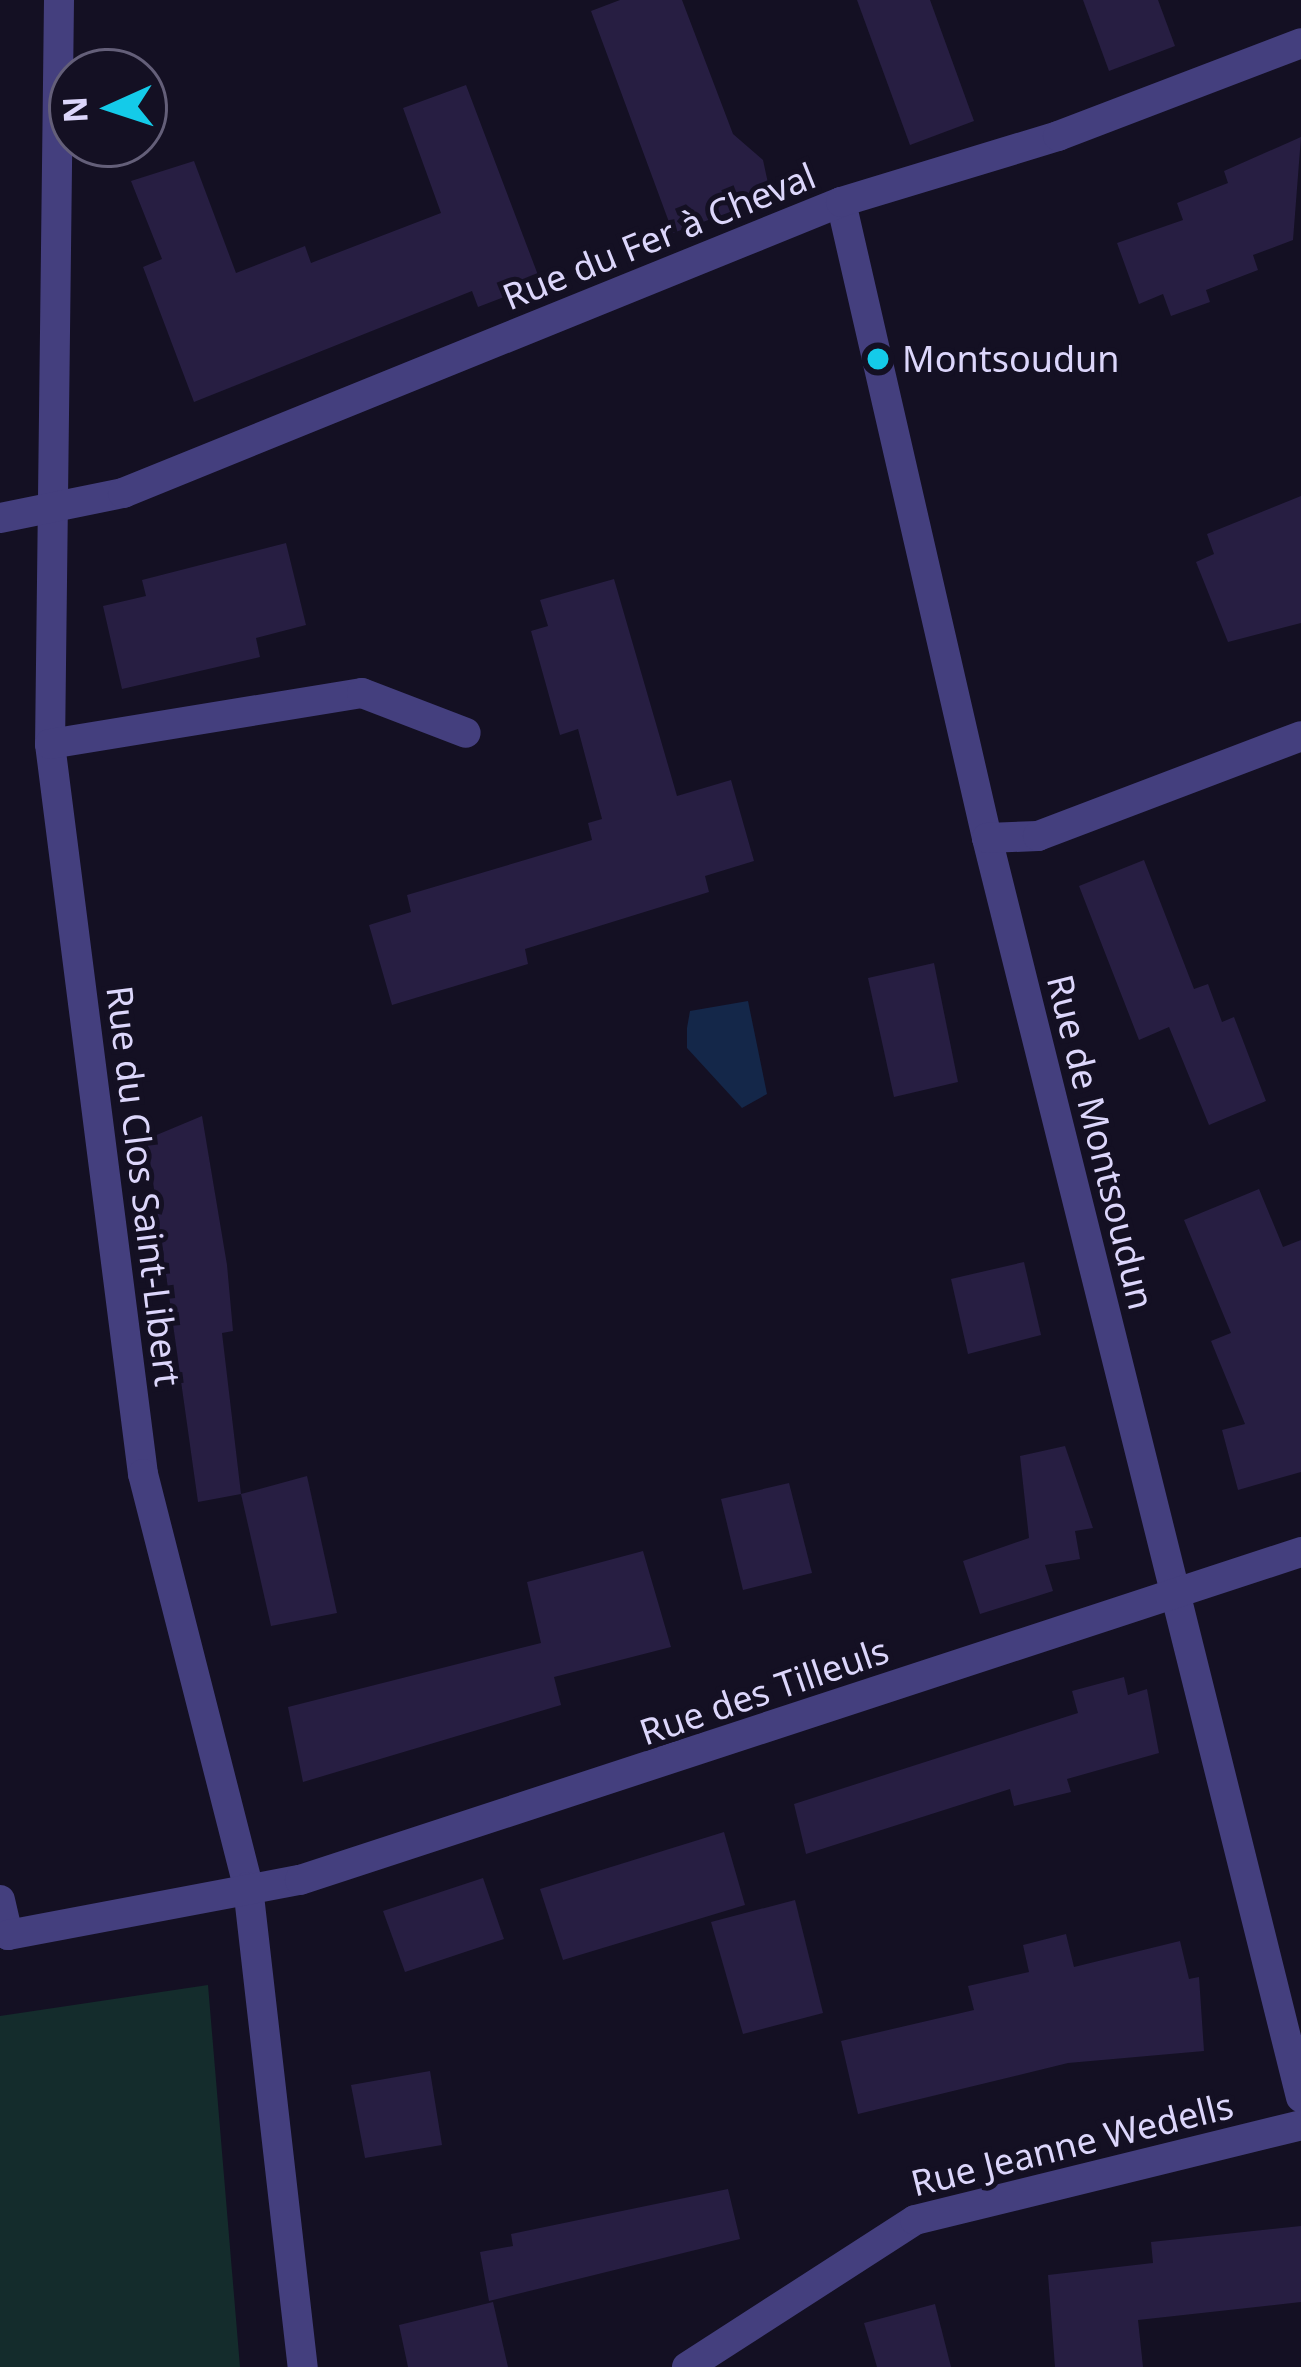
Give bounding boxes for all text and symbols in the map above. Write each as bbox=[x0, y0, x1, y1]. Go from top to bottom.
north arrow bbox=[48, 48, 168, 168]
text: N bbox=[51, 95, 98, 124]
street label: Rue du Fer à Cheval bbox=[496, 154, 822, 318]
place label: Montsoudun bbox=[902, 337, 1120, 381]
marker: Montsoudun bbox=[865, 346, 891, 372]
street label: Rue de Montsoudun bbox=[1038, 970, 1164, 1314]
street label: Rue du Clos Saint-Libert bbox=[98, 983, 190, 1389]
street label: Rue des Tilleuls bbox=[634, 1628, 894, 1754]
street label: Rue Jeanne Wedells bbox=[907, 2083, 1237, 2205]

